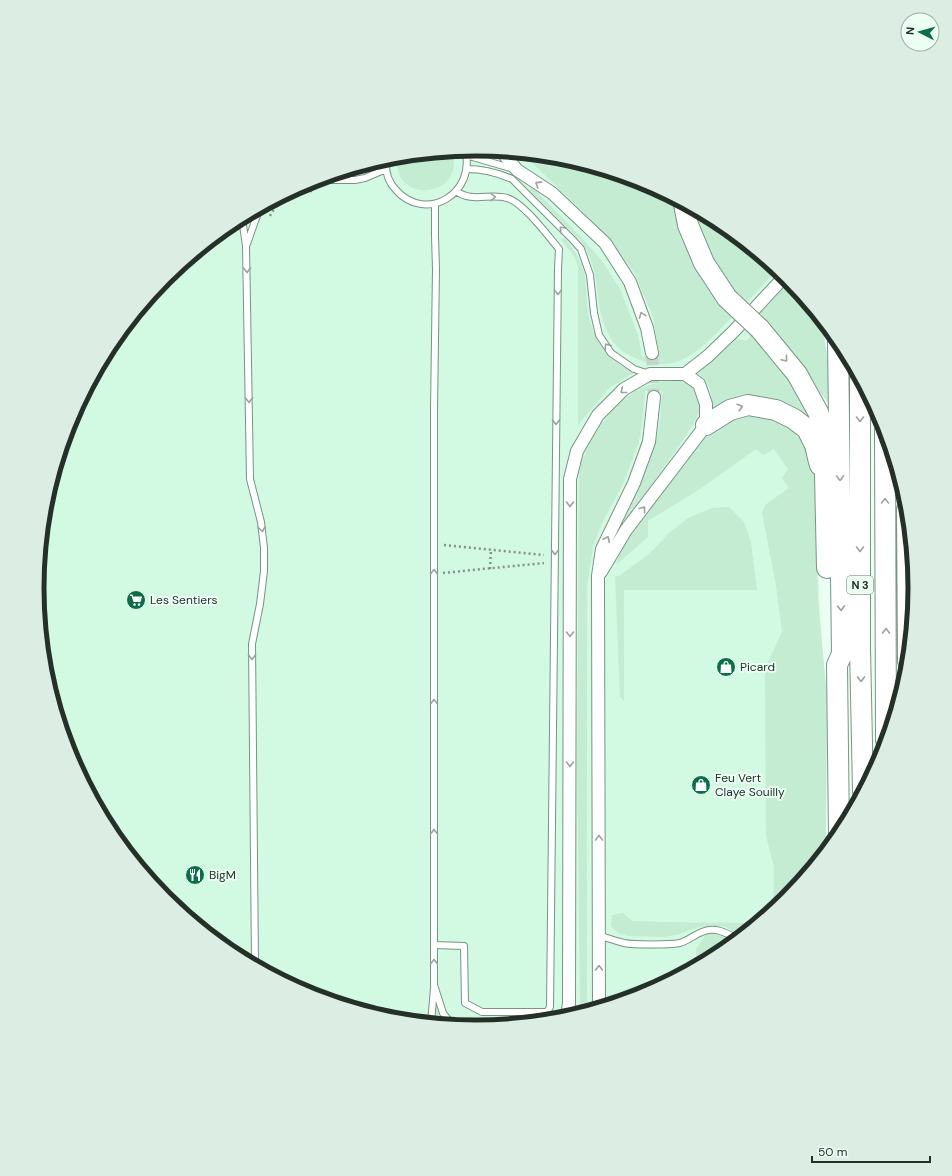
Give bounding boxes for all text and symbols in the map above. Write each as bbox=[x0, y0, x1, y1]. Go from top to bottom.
north arrow bbox=[900, 12, 940, 52]
text: N bbox=[903, 26, 917, 36]
one-way arrow bbox=[535, 181, 542, 188]
one-way arrow bbox=[490, 192, 497, 201]
one-way arrow bbox=[559, 226, 567, 234]
one-way arrow bbox=[243, 267, 251, 273]
one-way arrow bbox=[554, 289, 562, 295]
one-way arrow bbox=[639, 312, 647, 319]
one-way arrow bbox=[605, 344, 612, 351]
one-way arrow bbox=[780, 355, 787, 362]
one-way arrow bbox=[620, 387, 627, 394]
one-way arrow bbox=[244, 397, 253, 403]
one-way arrow bbox=[736, 403, 743, 412]
one-way arrow bbox=[856, 416, 864, 422]
one-way arrow bbox=[552, 419, 560, 425]
one-way arrow bbox=[836, 475, 844, 481]
one-way arrow bbox=[881, 498, 889, 504]
one-way arrow bbox=[566, 501, 574, 507]
one-way arrow bbox=[638, 506, 645, 513]
one-way arrow bbox=[257, 526, 266, 532]
one-way arrow bbox=[602, 536, 610, 543]
one-way arrow bbox=[856, 546, 864, 552]
one-way arrow bbox=[551, 549, 559, 555]
one-way arrow bbox=[430, 569, 438, 575]
road number: N 3 bbox=[847, 576, 873, 594]
supermarket icon: Les Sentiers bbox=[125, 589, 147, 611]
place label: Les Sentiers bbox=[150, 592, 218, 608]
one-way arrow bbox=[837, 605, 845, 611]
one-way arrow bbox=[882, 628, 890, 634]
one-way arrow bbox=[566, 631, 574, 637]
one-way arrow bbox=[248, 654, 256, 660]
shop icon: Picard bbox=[715, 656, 737, 678]
place label: Picard bbox=[740, 659, 775, 675]
one-way arrow bbox=[857, 676, 865, 682]
one-way arrow bbox=[430, 699, 438, 705]
one-way arrow bbox=[566, 761, 574, 767]
place label: Feu Vert Claye Souilly bbox=[715, 770, 785, 800]
shop icon: Feu Vert Claye Souilly bbox=[690, 774, 712, 796]
one-way arrow bbox=[430, 829, 438, 835]
one-way arrow bbox=[595, 835, 603, 841]
restaurant icon: BigM bbox=[184, 864, 206, 886]
place label: BigM bbox=[209, 867, 236, 883]
one-way arrow bbox=[430, 959, 438, 965]
one-way arrow bbox=[595, 965, 603, 971]
scale bar bbox=[812, 1138, 930, 1164]
text: 50 m bbox=[818, 1144, 847, 1160]

